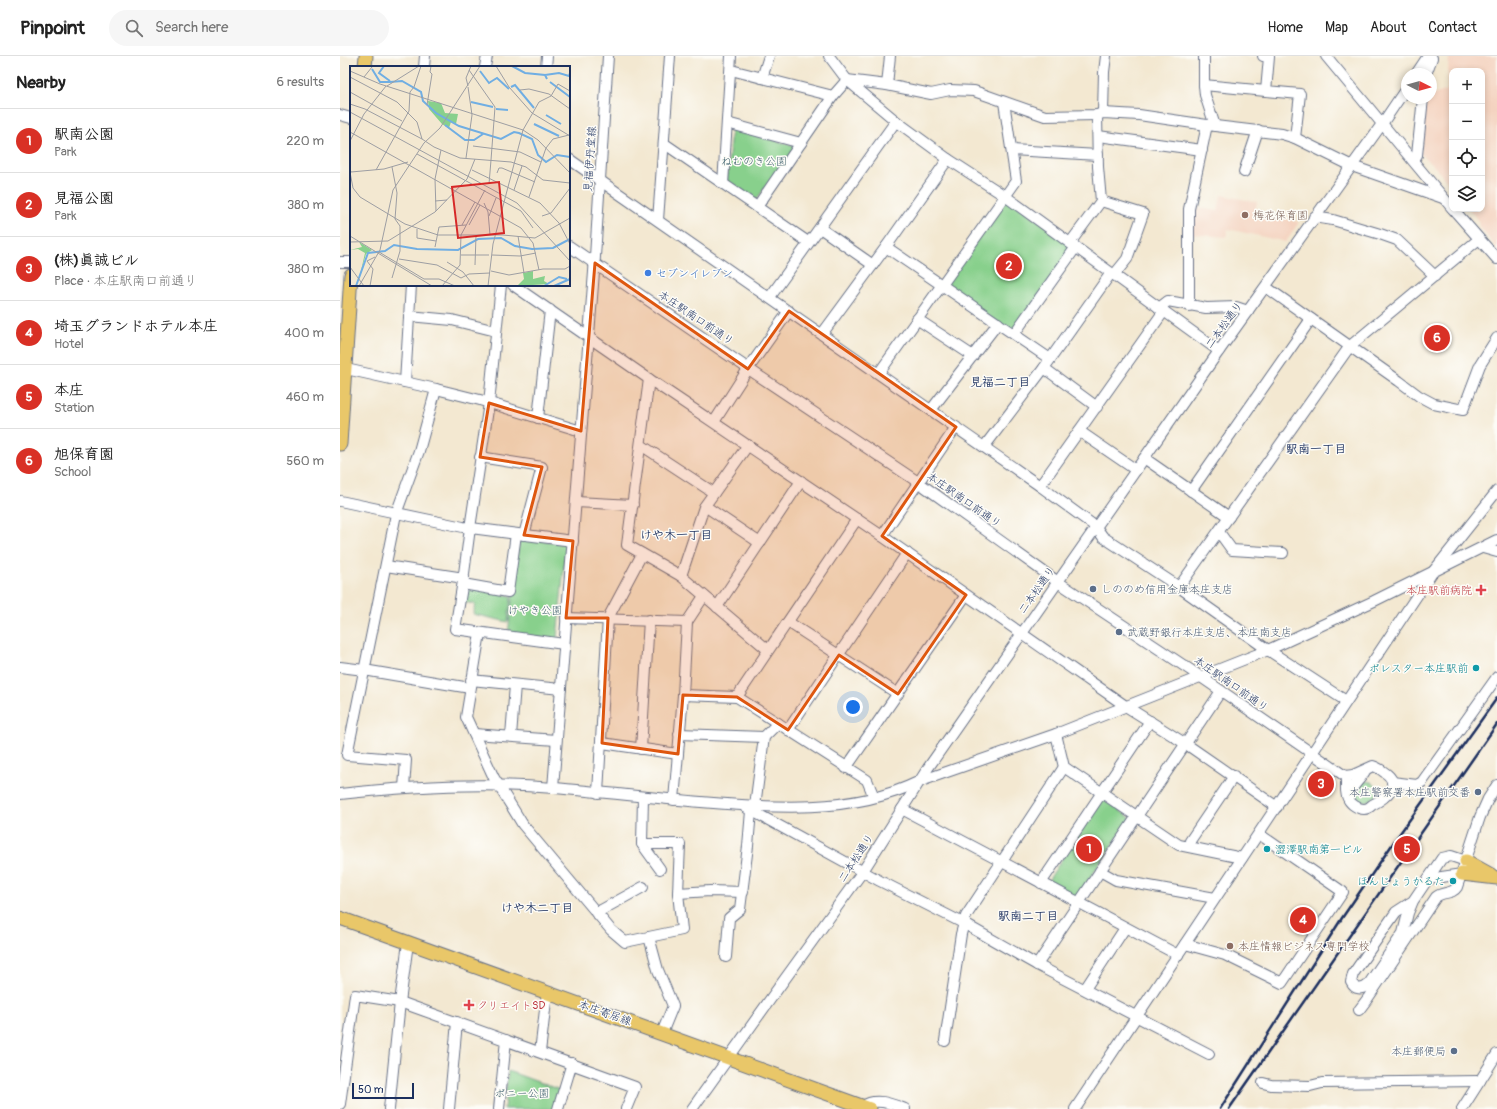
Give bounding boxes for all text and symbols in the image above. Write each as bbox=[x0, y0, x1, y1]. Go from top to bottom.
search box bbox=[109, 10, 389, 46]
text: Pinpoint bbox=[20, 16, 85, 40]
icon: search bbox=[123, 17, 145, 39]
text: Search here bbox=[155, 18, 228, 37]
text: Home bbox=[1268, 19, 1303, 36]
text: Map bbox=[1325, 19, 1348, 36]
text: About bbox=[1370, 19, 1406, 36]
text: Contact bbox=[1428, 19, 1477, 36]
inset map bbox=[350, 66, 570, 286]
north arrow bbox=[1401, 68, 1437, 104]
map controls bbox=[1449, 68, 1485, 212]
button: + bbox=[1449, 68, 1485, 104]
text: Nearby bbox=[16, 72, 65, 93]
text: 6 results bbox=[277, 74, 324, 90]
button: − bbox=[1449, 104, 1485, 140]
text: 駅南公園 bbox=[54, 125, 114, 144]
street label: 見福伊丹堂線 bbox=[581, 126, 599, 192]
text: 1 bbox=[26, 133, 32, 149]
text: 220 m bbox=[286, 133, 324, 149]
button: locate bbox=[1449, 140, 1485, 176]
text: Park bbox=[54, 144, 77, 160]
park label: ねむのき公園 bbox=[721, 155, 787, 168]
button: layers bbox=[1449, 176, 1485, 212]
text: 見福公園 bbox=[54, 189, 114, 208]
text: 2 bbox=[25, 197, 33, 213]
text: 380 m bbox=[287, 197, 324, 213]
text: Park bbox=[54, 208, 77, 224]
place label: 梅花保育園 bbox=[1253, 209, 1308, 222]
marker: 梅花保育園 bbox=[1240, 210, 1250, 220]
text: (株)眞誠ビル bbox=[54, 251, 139, 270]
pin: 2 bbox=[996, 251, 1022, 281]
text: 3 bbox=[25, 261, 33, 277]
text: 380 m bbox=[287, 261, 324, 277]
place label: セブンイレブン bbox=[656, 267, 733, 280]
marker: セブンイレブン bbox=[643, 268, 653, 278]
text: Place · 本庄駅南口前通り bbox=[54, 273, 197, 289]
street label: 本庄駅南口前通り bbox=[656, 288, 736, 348]
street label: 二本松通り bbox=[1203, 299, 1245, 351]
text: 埼玉グランドホテル本庄 bbox=[54, 317, 218, 336]
pin: 6 bbox=[1424, 323, 1450, 353]
text: 4 bbox=[25, 325, 33, 341]
text: 400 m bbox=[284, 325, 324, 341]
text: Hotel bbox=[54, 336, 84, 352]
district label: 見福二丁目 bbox=[970, 375, 1030, 390]
text: 本庄 bbox=[54, 381, 84, 400]
text: 5 bbox=[25, 389, 33, 405]
text: 460 m bbox=[286, 389, 324, 405]
text: Station bbox=[54, 400, 94, 416]
district label: 駅南一丁目 bbox=[1286, 442, 1346, 457]
text: 旭保育園 bbox=[54, 445, 114, 464]
text: 6 bbox=[25, 453, 33, 469]
text: 560 m bbox=[286, 453, 324, 469]
text: School bbox=[54, 464, 91, 480]
street label: 本庄駅南口前通り bbox=[924, 469, 1004, 531]
district label: けや木一丁目 bbox=[640, 528, 712, 543]
street label: 二本松通り bbox=[1016, 564, 1058, 616]
place label: しののめ信用金庫本庄支店 bbox=[1101, 583, 1233, 596]
marker: しののめ信用金庫本庄支店 bbox=[1088, 584, 1098, 594]
place label: 本庄駅前病院 bbox=[1406, 584, 1472, 597]
marker: 本庄駅前病院 bbox=[1475, 584, 1487, 596]
park label: けやき公園 bbox=[508, 604, 563, 617]
place label: 武蔵野銀行本庄支店、本庄南支店 bbox=[1127, 626, 1292, 639]
marker: 武蔵野銀行本庄支店、本庄南支店 bbox=[1114, 627, 1124, 637]
street label: 本庄駅南口前通り bbox=[1191, 653, 1271, 715]
place label: ポレスター本庄駅前 bbox=[1369, 662, 1468, 675]
marker: ポレスター本庄駅前 bbox=[1471, 663, 1481, 673]
your location bbox=[843, 697, 863, 717]
pin: 3 bbox=[1308, 769, 1334, 799]
place label: 本庄警察署本庄駅前交番 bbox=[1349, 786, 1470, 799]
marker: 本庄警察署本庄駅前交番 bbox=[1473, 787, 1483, 797]
street label: 二本松通り bbox=[836, 831, 876, 885]
pin: 1 bbox=[1076, 834, 1102, 864]
pin: 5 bbox=[1394, 834, 1420, 864]
place label: 澀澤駅南第一ビル bbox=[1275, 843, 1363, 856]
marker: 澀澤駅南第一ビル bbox=[1262, 844, 1272, 854]
place label: ほんじょうかるた bbox=[1357, 875, 1445, 888]
marker: ほんじょうかるた bbox=[1448, 876, 1458, 886]
district label: けや木二丁目 bbox=[501, 901, 573, 916]
pin: 4 bbox=[1290, 905, 1316, 935]
district label: 駅南二丁目 bbox=[998, 909, 1058, 924]
place label: 本庄情報ビジネス専門学校 bbox=[1238, 940, 1370, 953]
marker: 本庄情報ビジネス専門学校 bbox=[1225, 941, 1235, 951]
street label: 本庄寄居線 bbox=[577, 998, 633, 1028]
place label: クリエイトSD bbox=[477, 999, 545, 1012]
marker: クリエイトSD bbox=[464, 1000, 474, 1010]
place label: 本庄郵便局 bbox=[1391, 1045, 1446, 1058]
marker: 本庄郵便局 bbox=[1449, 1046, 1459, 1056]
scale bar bbox=[352, 1081, 414, 1100]
text: 50 m bbox=[358, 1083, 384, 1096]
park label: ポニー公園 bbox=[495, 1087, 549, 1100]

